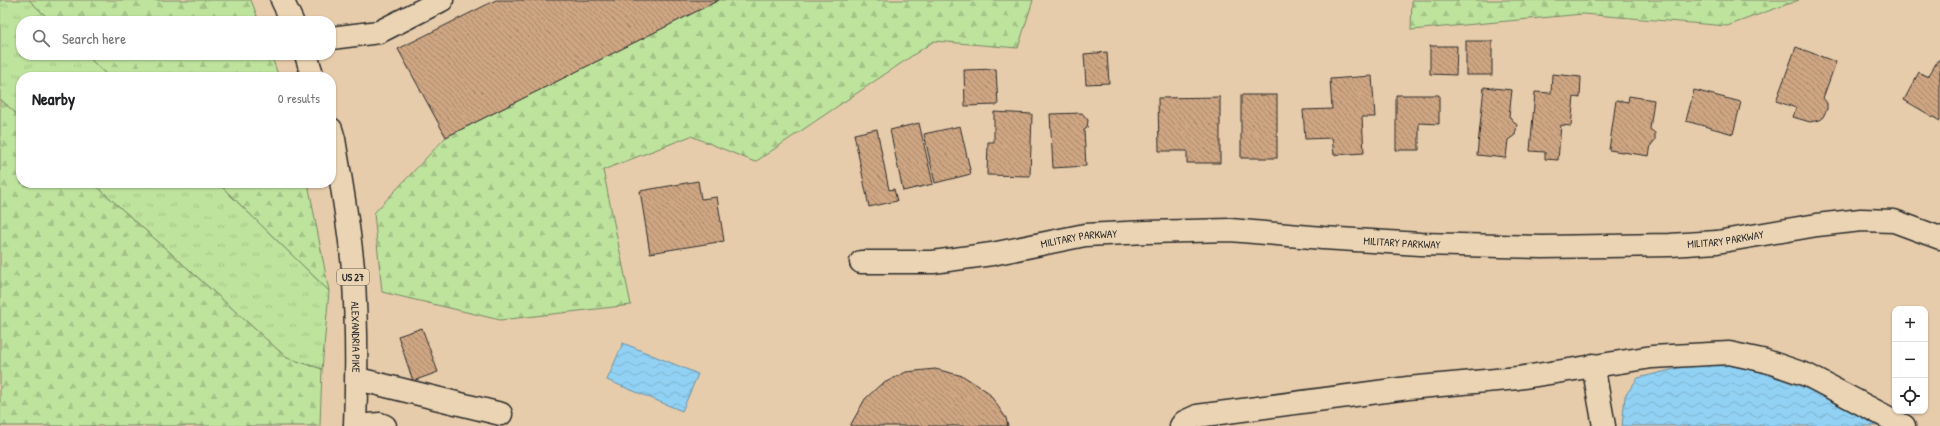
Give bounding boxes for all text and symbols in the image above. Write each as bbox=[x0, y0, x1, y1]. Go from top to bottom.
search box bbox=[16, 16, 336, 60]
icon: search bbox=[30, 27, 52, 49]
text: Search here bbox=[62, 28, 126, 49]
text: Nearby bbox=[32, 87, 75, 110]
text: 0 results bbox=[278, 89, 320, 107]
street label: MILITARY PARKWAY bbox=[1039, 226, 1118, 251]
street label: MILITARY PARKWAY bbox=[1687, 227, 1765, 251]
street label: MILITARY PARKWAY bbox=[1363, 234, 1441, 252]
road number: US 27 bbox=[337, 269, 369, 285]
street label: ALEXANDRIA PIKE bbox=[348, 301, 363, 373]
map controls bbox=[1892, 306, 1928, 414]
button: + bbox=[1892, 306, 1928, 342]
button: − bbox=[1892, 342, 1928, 378]
button: locate bbox=[1892, 378, 1928, 414]

